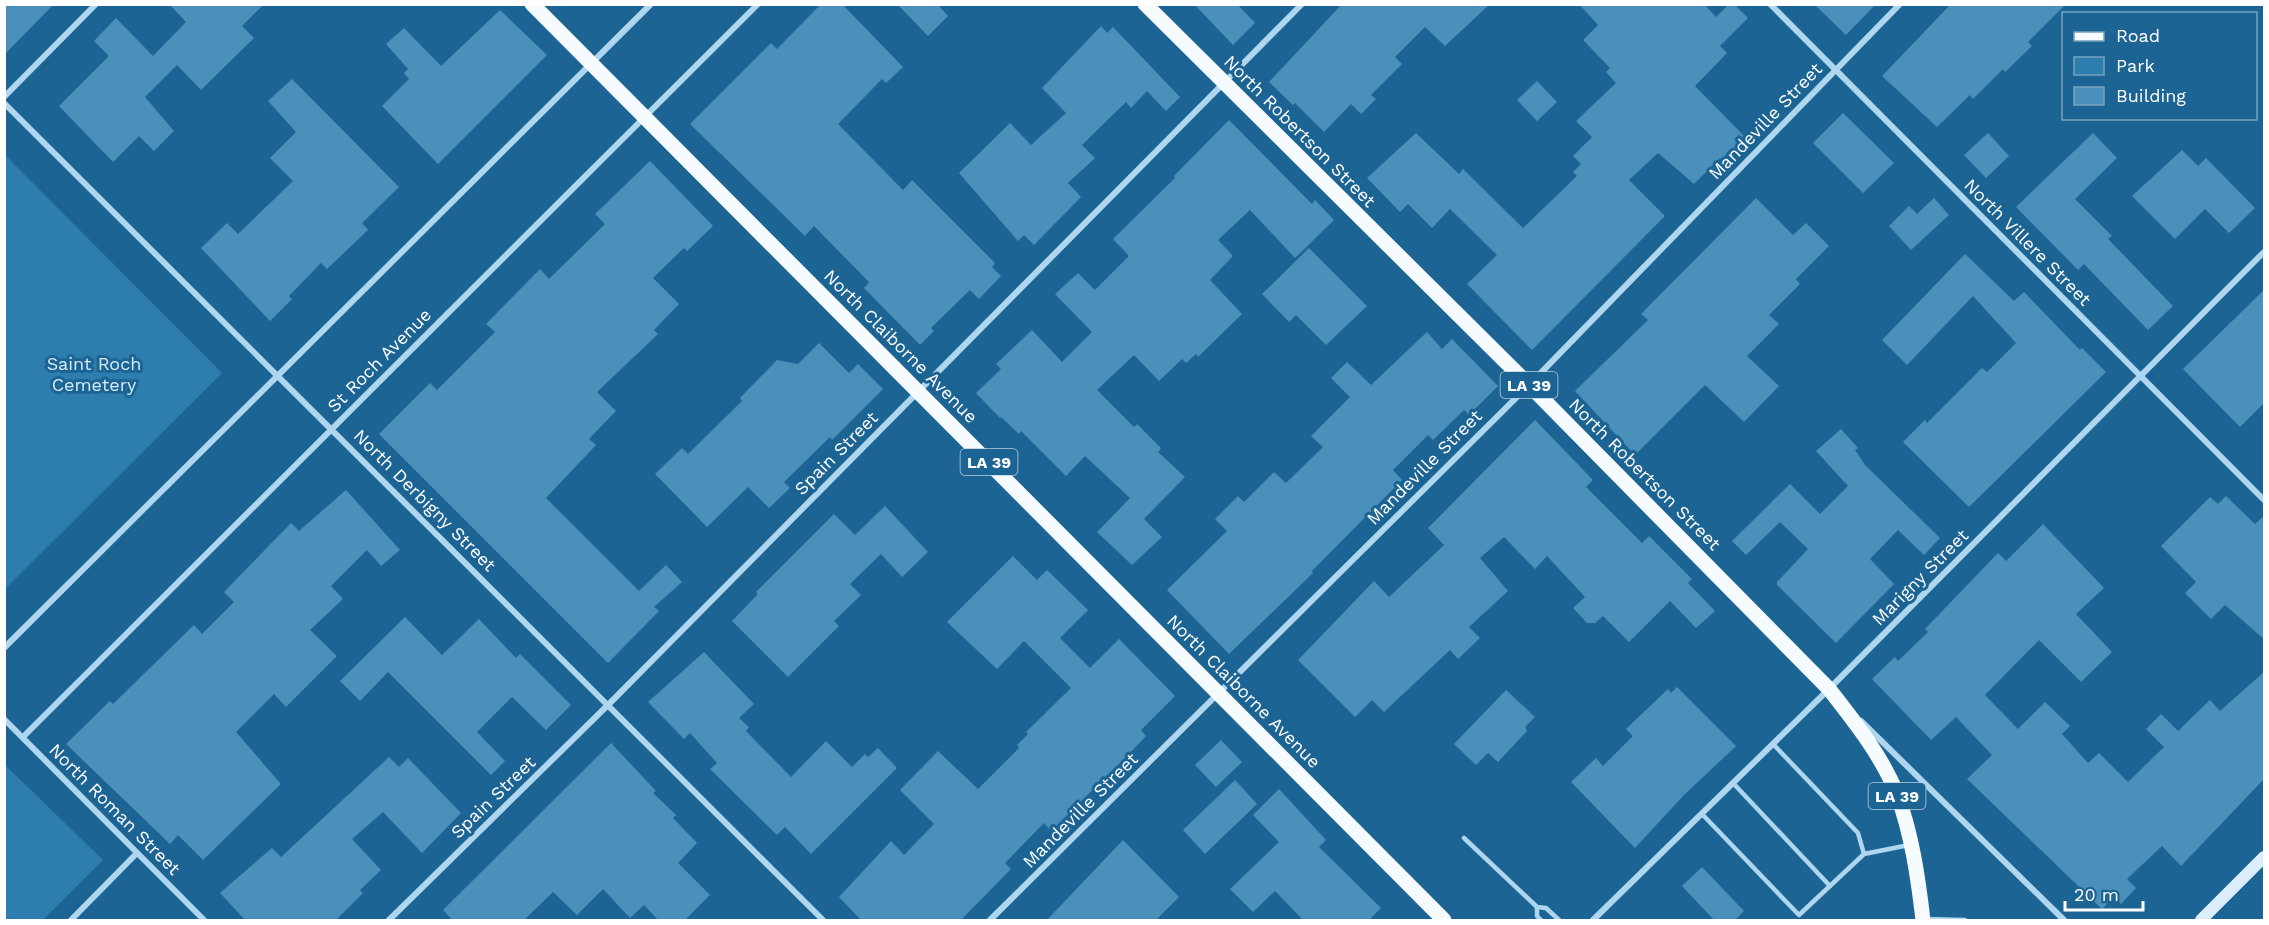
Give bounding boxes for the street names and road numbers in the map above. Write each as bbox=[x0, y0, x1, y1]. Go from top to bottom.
street label: North Robertson Street bbox=[1220, 51, 1380, 211]
street label: Mandeville Street bbox=[1704, 58, 1826, 184]
street label: North Villere Street bbox=[1960, 174, 2096, 310]
street label: North Claiborne Avenue bbox=[820, 265, 982, 427]
street label: St Roch Avenue bbox=[323, 304, 435, 416]
road number: LA 39 bbox=[1500, 372, 1558, 398]
street label: North Robertson Street bbox=[1565, 394, 1725, 554]
street label: Mandeville Street bbox=[1362, 405, 1486, 529]
street label: Spain Street bbox=[790, 407, 882, 499]
street label: North Derbigny Street bbox=[350, 425, 501, 576]
road number: LA 39 bbox=[960, 449, 1018, 475]
street label: Marigny Street bbox=[1868, 524, 1973, 629]
street label: North Claiborne Avenue bbox=[1163, 610, 1325, 772]
street label: North Roman Street bbox=[45, 739, 185, 879]
street label: Mandeville Street bbox=[1018, 748, 1142, 872]
street label: Spain Street bbox=[446, 751, 540, 842]
road number: LA 39 bbox=[1868, 783, 1926, 809]

